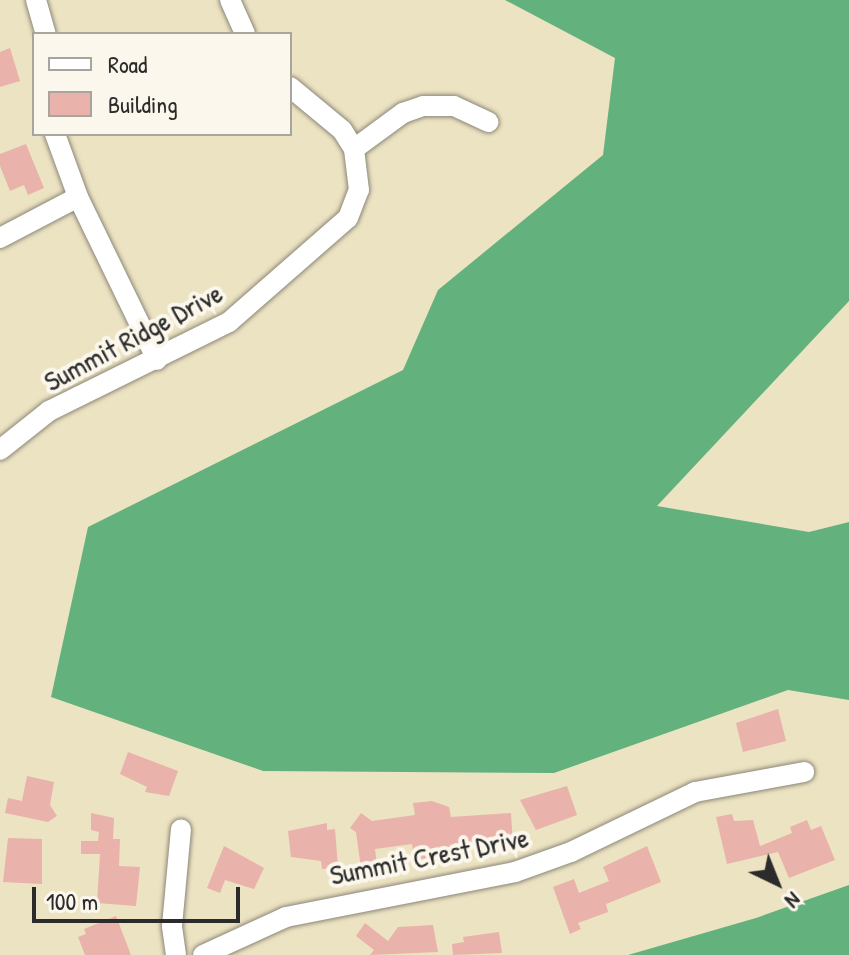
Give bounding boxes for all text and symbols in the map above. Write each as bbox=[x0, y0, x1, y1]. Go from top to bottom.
legend bbox=[32, 32, 292, 136]
text: Road bbox=[108, 48, 147, 80]
text: Building bbox=[108, 88, 178, 120]
street label: Summit Ridge Drive bbox=[38, 276, 228, 398]
street label: Summit Crest Drive bbox=[327, 820, 531, 892]
north arrow bbox=[737, 843, 817, 923]
scale bar bbox=[36, 871, 244, 921]
text: 100 m bbox=[46, 885, 98, 917]
text: N bbox=[779, 886, 808, 916]

